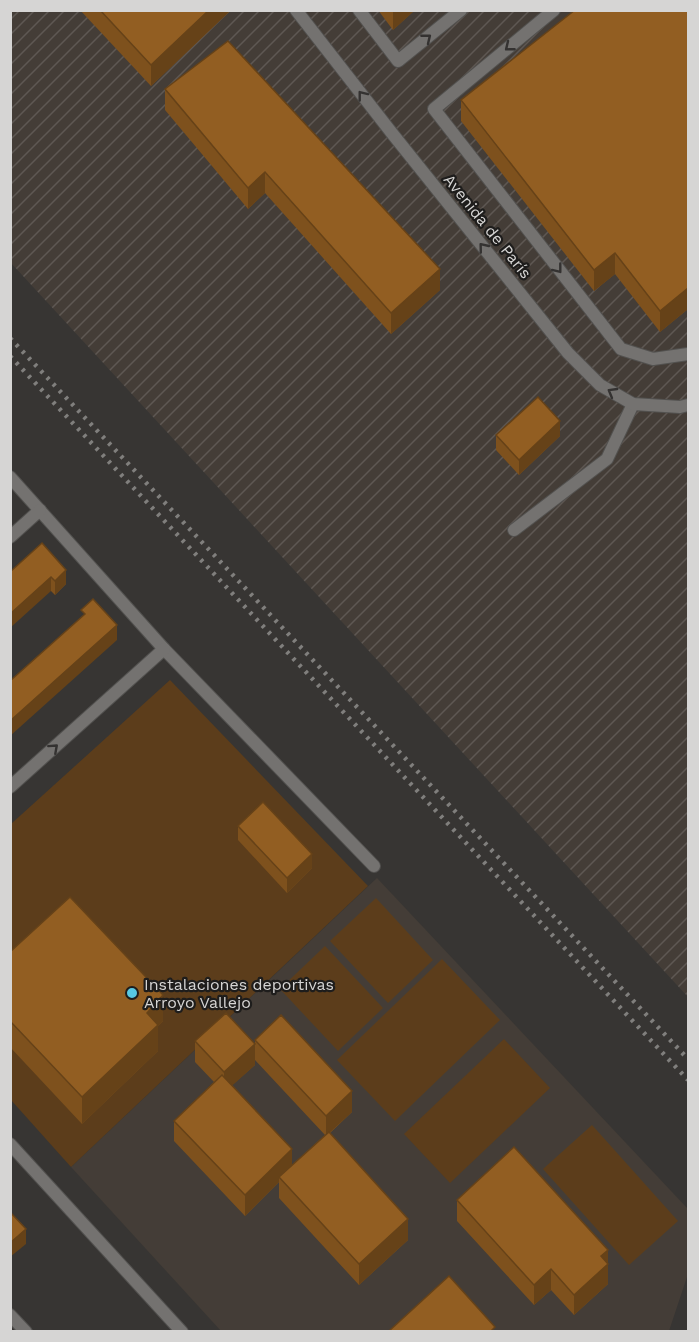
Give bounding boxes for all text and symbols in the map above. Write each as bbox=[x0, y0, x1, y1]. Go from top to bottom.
one-way arrow bbox=[420, 34, 431, 45]
one-way arrow bbox=[505, 40, 516, 51]
one-way arrow bbox=[358, 90, 369, 101]
street label: Avenida de París bbox=[440, 170, 535, 282]
one-way arrow bbox=[480, 243, 491, 254]
one-way arrow bbox=[551, 262, 562, 273]
one-way arrow bbox=[608, 387, 619, 399]
one-way arrow bbox=[47, 744, 58, 755]
place label: Instalaciones deportivas Arroyo Vallejo bbox=[144, 975, 334, 1012]
marker: Instalaciones deportivas Arroyo Vallejo bbox=[125, 986, 139, 1000]

